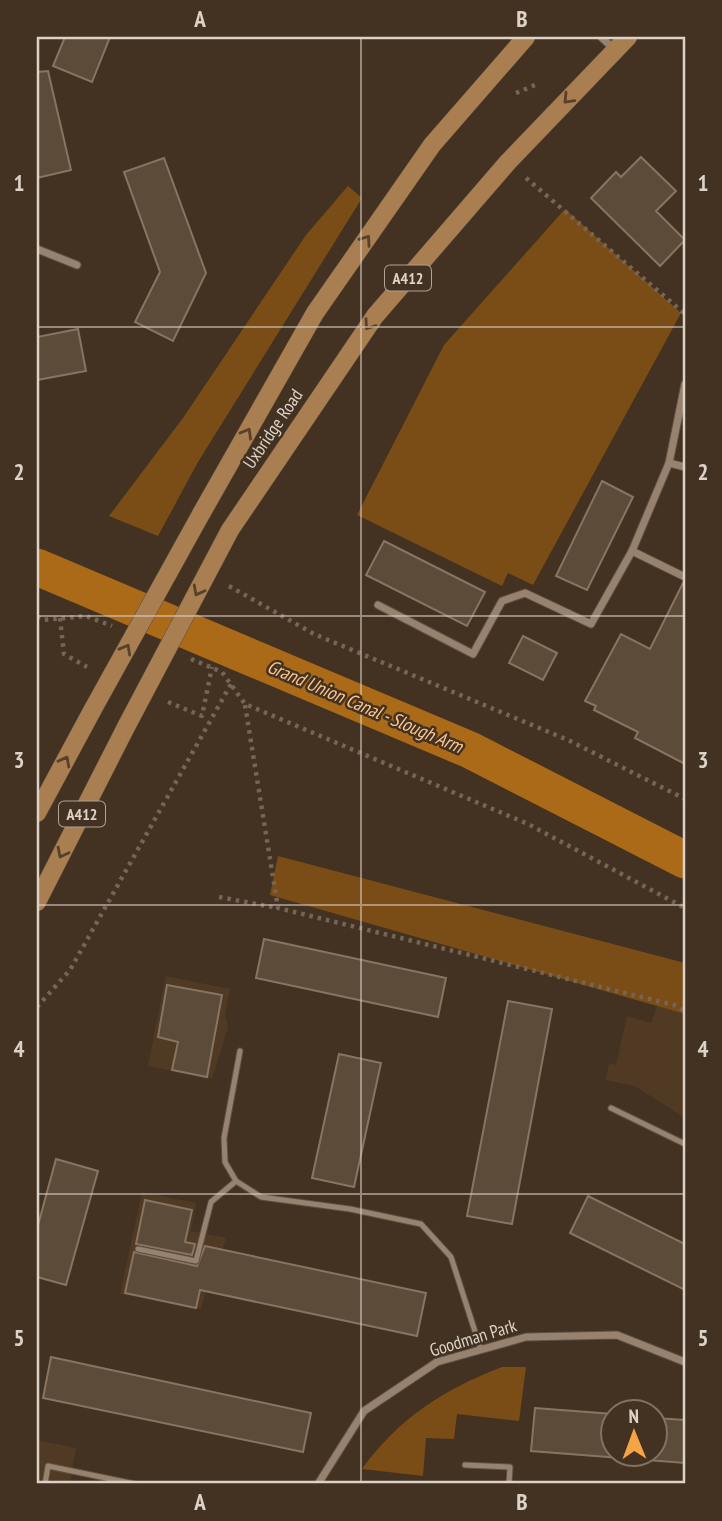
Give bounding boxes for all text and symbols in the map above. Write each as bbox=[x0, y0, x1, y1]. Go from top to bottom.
text: A bbox=[193, 4, 206, 33]
text: B bbox=[516, 4, 528, 33]
one-way arrow bbox=[563, 91, 576, 104]
text: 1 bbox=[14, 168, 25, 197]
text: 1 bbox=[698, 168, 709, 197]
one-way arrow bbox=[358, 235, 370, 248]
road number: A412 bbox=[385, 266, 431, 290]
one-way arrow bbox=[365, 317, 377, 330]
street label: Uxbridge Road bbox=[238, 385, 308, 473]
one-way arrow bbox=[239, 428, 252, 441]
text: 2 bbox=[14, 457, 25, 486]
text: 2 bbox=[698, 457, 709, 486]
one-way arrow bbox=[193, 584, 206, 596]
one-way arrow bbox=[118, 644, 131, 657]
water label: Grand Union Canal - Slough Arm bbox=[264, 654, 468, 759]
text: 3 bbox=[14, 745, 25, 774]
text: 3 bbox=[698, 745, 709, 774]
one-way arrow bbox=[57, 756, 70, 768]
road number: A412 bbox=[59, 802, 105, 827]
one-way arrow bbox=[56, 846, 70, 858]
text: 4 bbox=[14, 1034, 25, 1063]
text: 4 bbox=[698, 1034, 709, 1063]
street label: Goodman Park bbox=[427, 1313, 519, 1362]
text: 5 bbox=[14, 1323, 25, 1352]
text: 5 bbox=[698, 1323, 709, 1352]
north arrow bbox=[600, 1398, 670, 1468]
text: N bbox=[628, 1404, 639, 1428]
text: A bbox=[193, 1487, 206, 1516]
text: B bbox=[516, 1487, 528, 1516]

